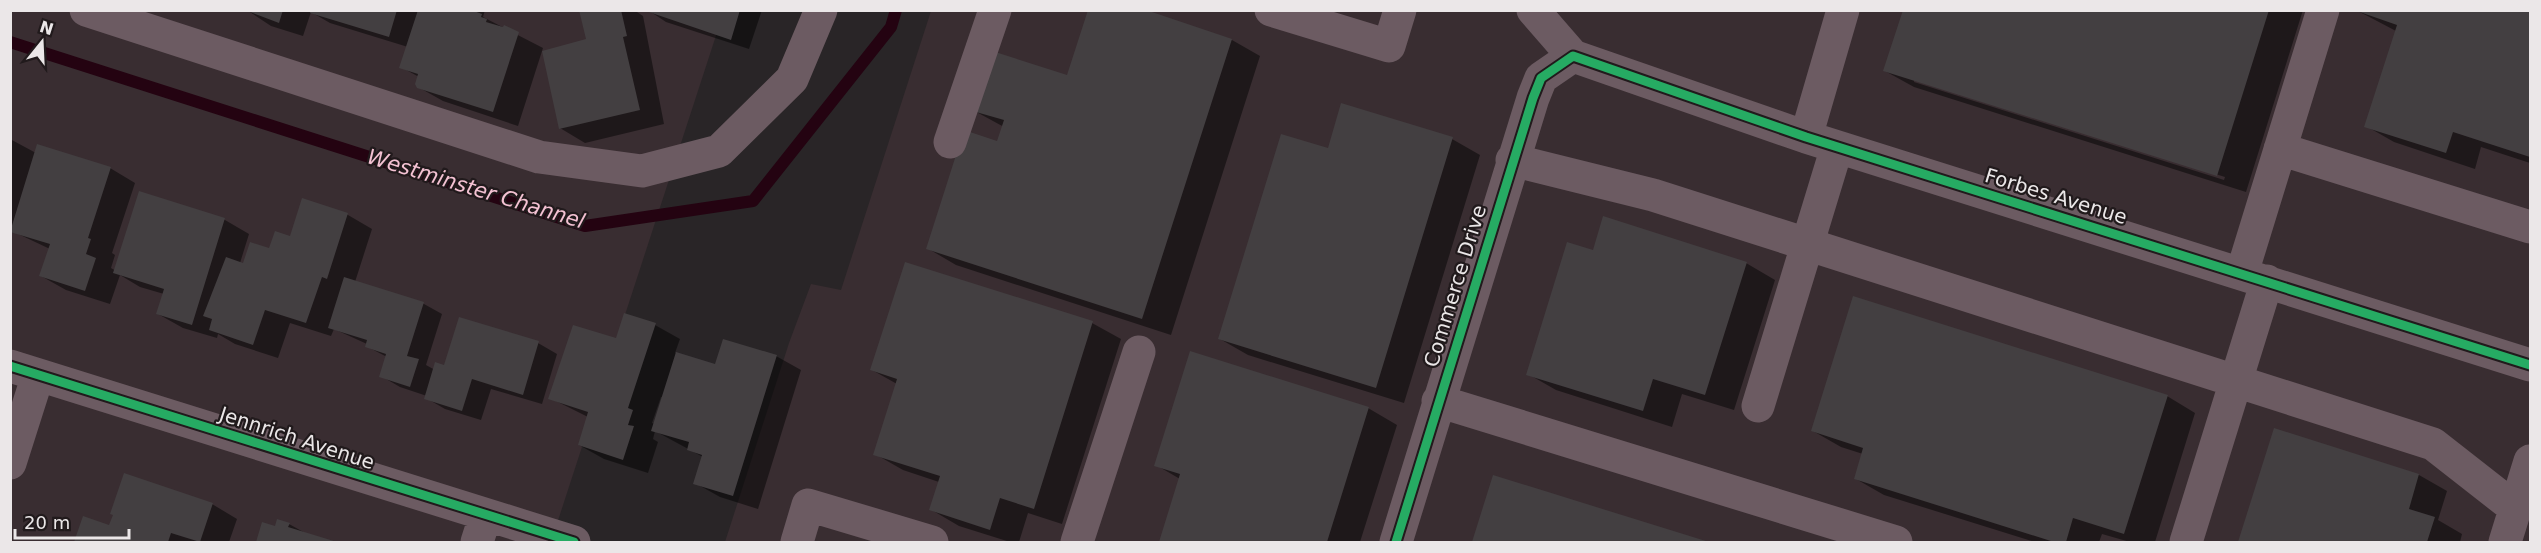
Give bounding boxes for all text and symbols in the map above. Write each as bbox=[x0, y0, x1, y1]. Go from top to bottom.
north arrow bbox=[12, 12, 72, 72]
text: N bbox=[37, 17, 56, 39]
water label: Westminster Channel bbox=[364, 144, 588, 234]
street label: Forbes Avenue bbox=[1982, 163, 2130, 229]
street label: Commerce Drive bbox=[1419, 202, 1491, 370]
street label: Jennrich Avenue bbox=[215, 401, 378, 474]
scale bar bbox=[15, 502, 129, 540]
text: 20 m bbox=[24, 512, 70, 533]

